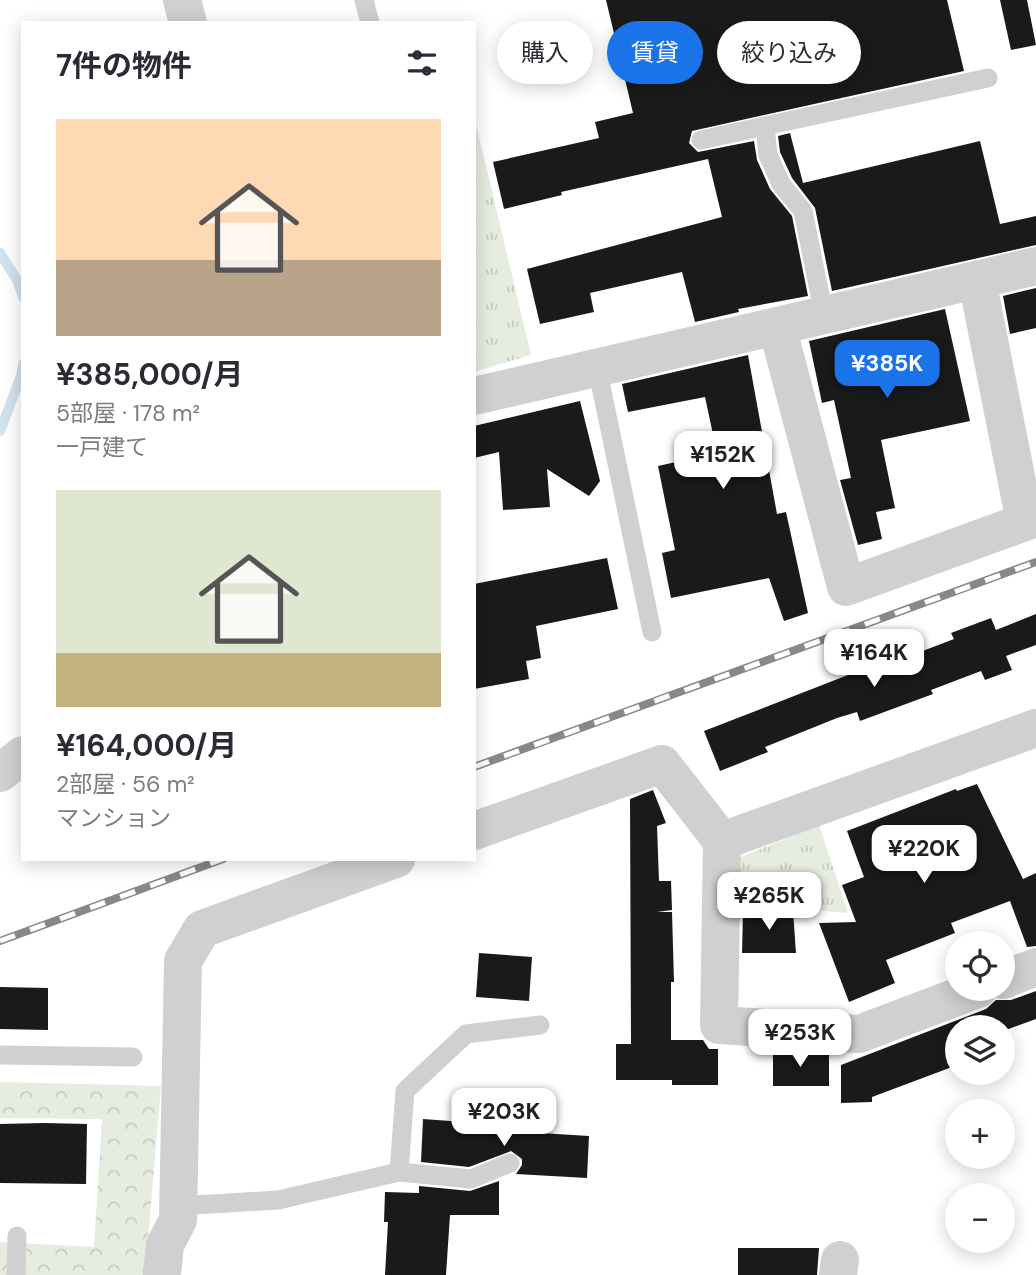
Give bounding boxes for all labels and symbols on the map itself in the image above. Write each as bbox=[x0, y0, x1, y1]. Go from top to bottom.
pin: ¥385K bbox=[838, 340, 936, 400]
pin: ¥152K bbox=[674, 432, 772, 491]
pin: ¥164K bbox=[825, 630, 923, 689]
pin: ¥220K bbox=[875, 826, 973, 885]
pin: ¥265K bbox=[720, 872, 818, 932]
pin: ¥253K bbox=[751, 1010, 849, 1069]
pin: ¥203K bbox=[455, 1088, 553, 1148]

